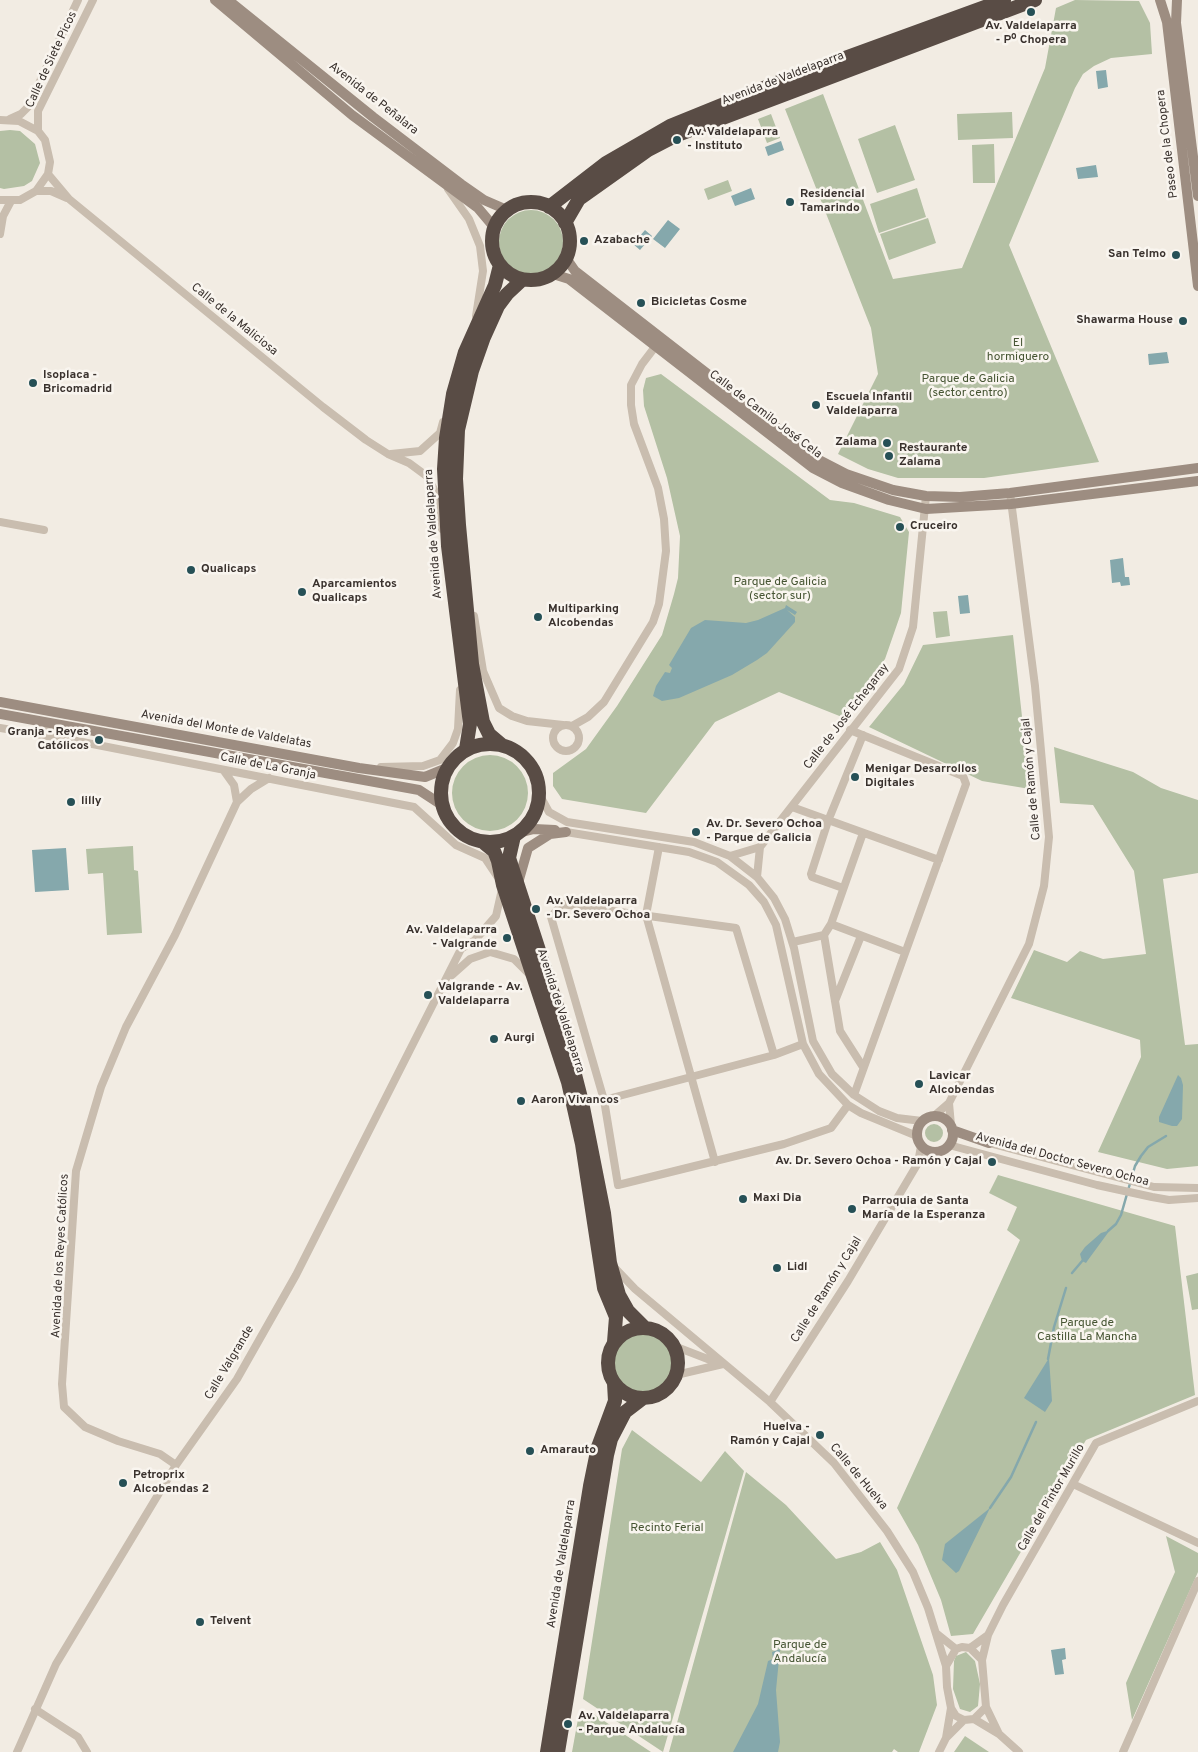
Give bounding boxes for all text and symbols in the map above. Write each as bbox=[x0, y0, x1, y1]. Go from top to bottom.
marker: Av. Valdelaparra - Pº Chopera bbox=[1025, 6, 1037, 18]
street label: Calle de Siete Picos bbox=[23, 9, 81, 111]
place label: Av. Valdelaparra - Pº Chopera bbox=[985, 20, 1077, 48]
street label: Avenida de Valdelaparra bbox=[720, 49, 846, 109]
street label: Avenida de Peñalara bbox=[325, 60, 421, 138]
street label: Paseo de la Chopera bbox=[1154, 89, 1182, 199]
place label: Av. Valdelaparra - Instituto bbox=[687, 126, 778, 154]
marker: Av. Valdelaparra - Instituto bbox=[671, 134, 683, 146]
place label: Residencial Tamarindo bbox=[800, 188, 865, 216]
marker: Residencial Tamarindo bbox=[784, 196, 796, 208]
place label: Azabache bbox=[594, 234, 650, 248]
marker: Azabache bbox=[578, 235, 590, 247]
place label: San Telmo bbox=[1108, 248, 1166, 262]
marker: San Telmo bbox=[1170, 249, 1182, 261]
street label: Calle de la Maliciosa bbox=[188, 281, 280, 359]
place label: Bicicletas Cosme bbox=[651, 296, 747, 310]
marker: Bicicletas Cosme bbox=[635, 297, 647, 309]
place label: Shawarma House bbox=[1076, 314, 1173, 328]
marker: Shawarma House bbox=[1177, 315, 1189, 327]
park label: El hormiguero bbox=[987, 337, 1049, 365]
street label: Calle de Camilo José Cela bbox=[706, 368, 824, 462]
place label: Isoplaca - Bricomadrid bbox=[43, 369, 112, 397]
park label: Parque de Galicia (sector centro) bbox=[921, 373, 1015, 401]
marker: Isoplaca - Bricomadrid bbox=[27, 377, 39, 389]
place label: Escuela Infantil Valdelaparra bbox=[826, 391, 912, 419]
marker: Escuela Infantil Valdelaparra bbox=[810, 399, 822, 411]
place label: Zalama bbox=[835, 436, 877, 450]
marker: Zalama bbox=[881, 437, 893, 449]
place label: Restaurante Zalama bbox=[899, 442, 968, 470]
marker: Restaurante Zalama bbox=[883, 450, 895, 462]
street label: Avenida de Valdelaparra bbox=[422, 469, 446, 599]
place label: Cruceiro bbox=[910, 520, 958, 534]
marker: Cruceiro bbox=[894, 521, 906, 533]
place label: Qualicaps bbox=[201, 563, 256, 577]
marker: Qualicaps bbox=[185, 564, 197, 576]
park label: Parque de Galicia (sector sur) bbox=[733, 576, 827, 604]
place label: Aparcamientos Qualicaps bbox=[312, 578, 397, 606]
marker: Aparcamientos Qualicaps bbox=[296, 586, 308, 598]
place label: Multiparking Alcobendas bbox=[548, 603, 619, 631]
marker: Multiparking Alcobendas bbox=[532, 611, 544, 623]
street label: Calle de José Echegaray bbox=[801, 661, 893, 773]
street label: Avenida del Monte de Valdelatas bbox=[140, 708, 312, 752]
street label: Calle de Ramón y Cajal bbox=[1019, 717, 1045, 841]
place label: Granja - Reyes Católicos bbox=[8, 726, 89, 754]
marker: Granja - Reyes Católicos bbox=[93, 734, 105, 746]
street label: Calle de La Granja bbox=[219, 751, 317, 783]
place label: Menigar Desarrollos Digitales bbox=[865, 763, 977, 791]
marker: Menigar Desarrollos Digitales bbox=[849, 771, 861, 783]
place label: lilly bbox=[81, 795, 102, 809]
marker: lilly bbox=[65, 796, 77, 808]
place label: Av. Dr. Severo Ochoa - Parque de Galicia bbox=[706, 818, 822, 846]
marker: Av. Dr. Severo Ochoa - Parque de Galicia bbox=[690, 826, 702, 838]
place label: Av. Valdelaparra - Dr. Severo Ochoa bbox=[546, 895, 650, 923]
marker: Av. Valdelaparra - Dr. Severo Ochoa bbox=[530, 903, 542, 915]
place label: Av. Valdelaparra - Valgrande bbox=[406, 924, 497, 952]
marker: Av. Valdelaparra - Valgrande bbox=[501, 932, 513, 944]
street label: Avenida de Valdelaparra bbox=[533, 947, 587, 1075]
place label: Valgrande - Av. Valdelaparra bbox=[438, 981, 523, 1009]
marker: Valgrande - Av. Valdelaparra bbox=[422, 989, 434, 1001]
place label: Aurgi bbox=[504, 1032, 535, 1046]
marker: Aurgi bbox=[488, 1033, 500, 1045]
place label: Lavicar Alcobendas bbox=[929, 1070, 995, 1098]
marker: Lavicar Alcobendas bbox=[913, 1078, 925, 1090]
place label: Aaron Vivancos bbox=[531, 1094, 619, 1108]
marker: Aaron Vivancos bbox=[515, 1095, 527, 1107]
street label: Avenida del Doctor Severo Ochoa bbox=[974, 1130, 1150, 1190]
place label: Av. Dr. Severo Ochoa - Ramón y Cajal bbox=[775, 1155, 982, 1169]
marker: Av. Dr. Severo Ochoa - Ramón y Cajal bbox=[986, 1156, 998, 1168]
street label: Avenida de los Reyes Católicos bbox=[50, 1173, 72, 1339]
place label: Maxi Dia bbox=[753, 1192, 801, 1206]
marker: Maxi Dia bbox=[737, 1193, 749, 1205]
place label: Parroquia de Santa María de la Esperanza bbox=[862, 1195, 985, 1223]
marker: Parroquia de Santa María de la Esperanza bbox=[846, 1203, 858, 1215]
street label: Calle de Ramón y Cajal bbox=[788, 1234, 866, 1346]
place label: Lidl bbox=[787, 1261, 808, 1275]
marker: Lidl bbox=[771, 1262, 783, 1274]
park label: Parque de Castilla La Mancha bbox=[1037, 1317, 1137, 1345]
street label: Calle Valgrande bbox=[202, 1323, 258, 1403]
place label: Huelva - Ramón y Cajal bbox=[730, 1421, 810, 1449]
marker: Huelva - Ramón y Cajal bbox=[814, 1429, 826, 1441]
street label: Calle de Huelva bbox=[826, 1441, 890, 1513]
street label: Calle del Pintor Murillo bbox=[1015, 1442, 1089, 1554]
place label: Amarauto bbox=[540, 1444, 596, 1458]
marker: Amarauto bbox=[524, 1445, 536, 1457]
place label: Petroprix Alcobendas 2 bbox=[133, 1469, 209, 1497]
marker: Petroprix Alcobendas 2 bbox=[117, 1477, 129, 1489]
street label: Avenida de Valdelaparra bbox=[545, 1499, 579, 1629]
park label: Recinto Ferial bbox=[630, 1522, 704, 1536]
place label: Telvent bbox=[210, 1615, 251, 1629]
marker: Telvent bbox=[194, 1616, 206, 1628]
park label: Parque de Andalucía bbox=[773, 1639, 827, 1667]
place label: Av. Valdelaparra - Parque Andalucía bbox=[578, 1710, 685, 1738]
marker: Av. Valdelaparra - Parque Andalucía bbox=[562, 1718, 574, 1730]

